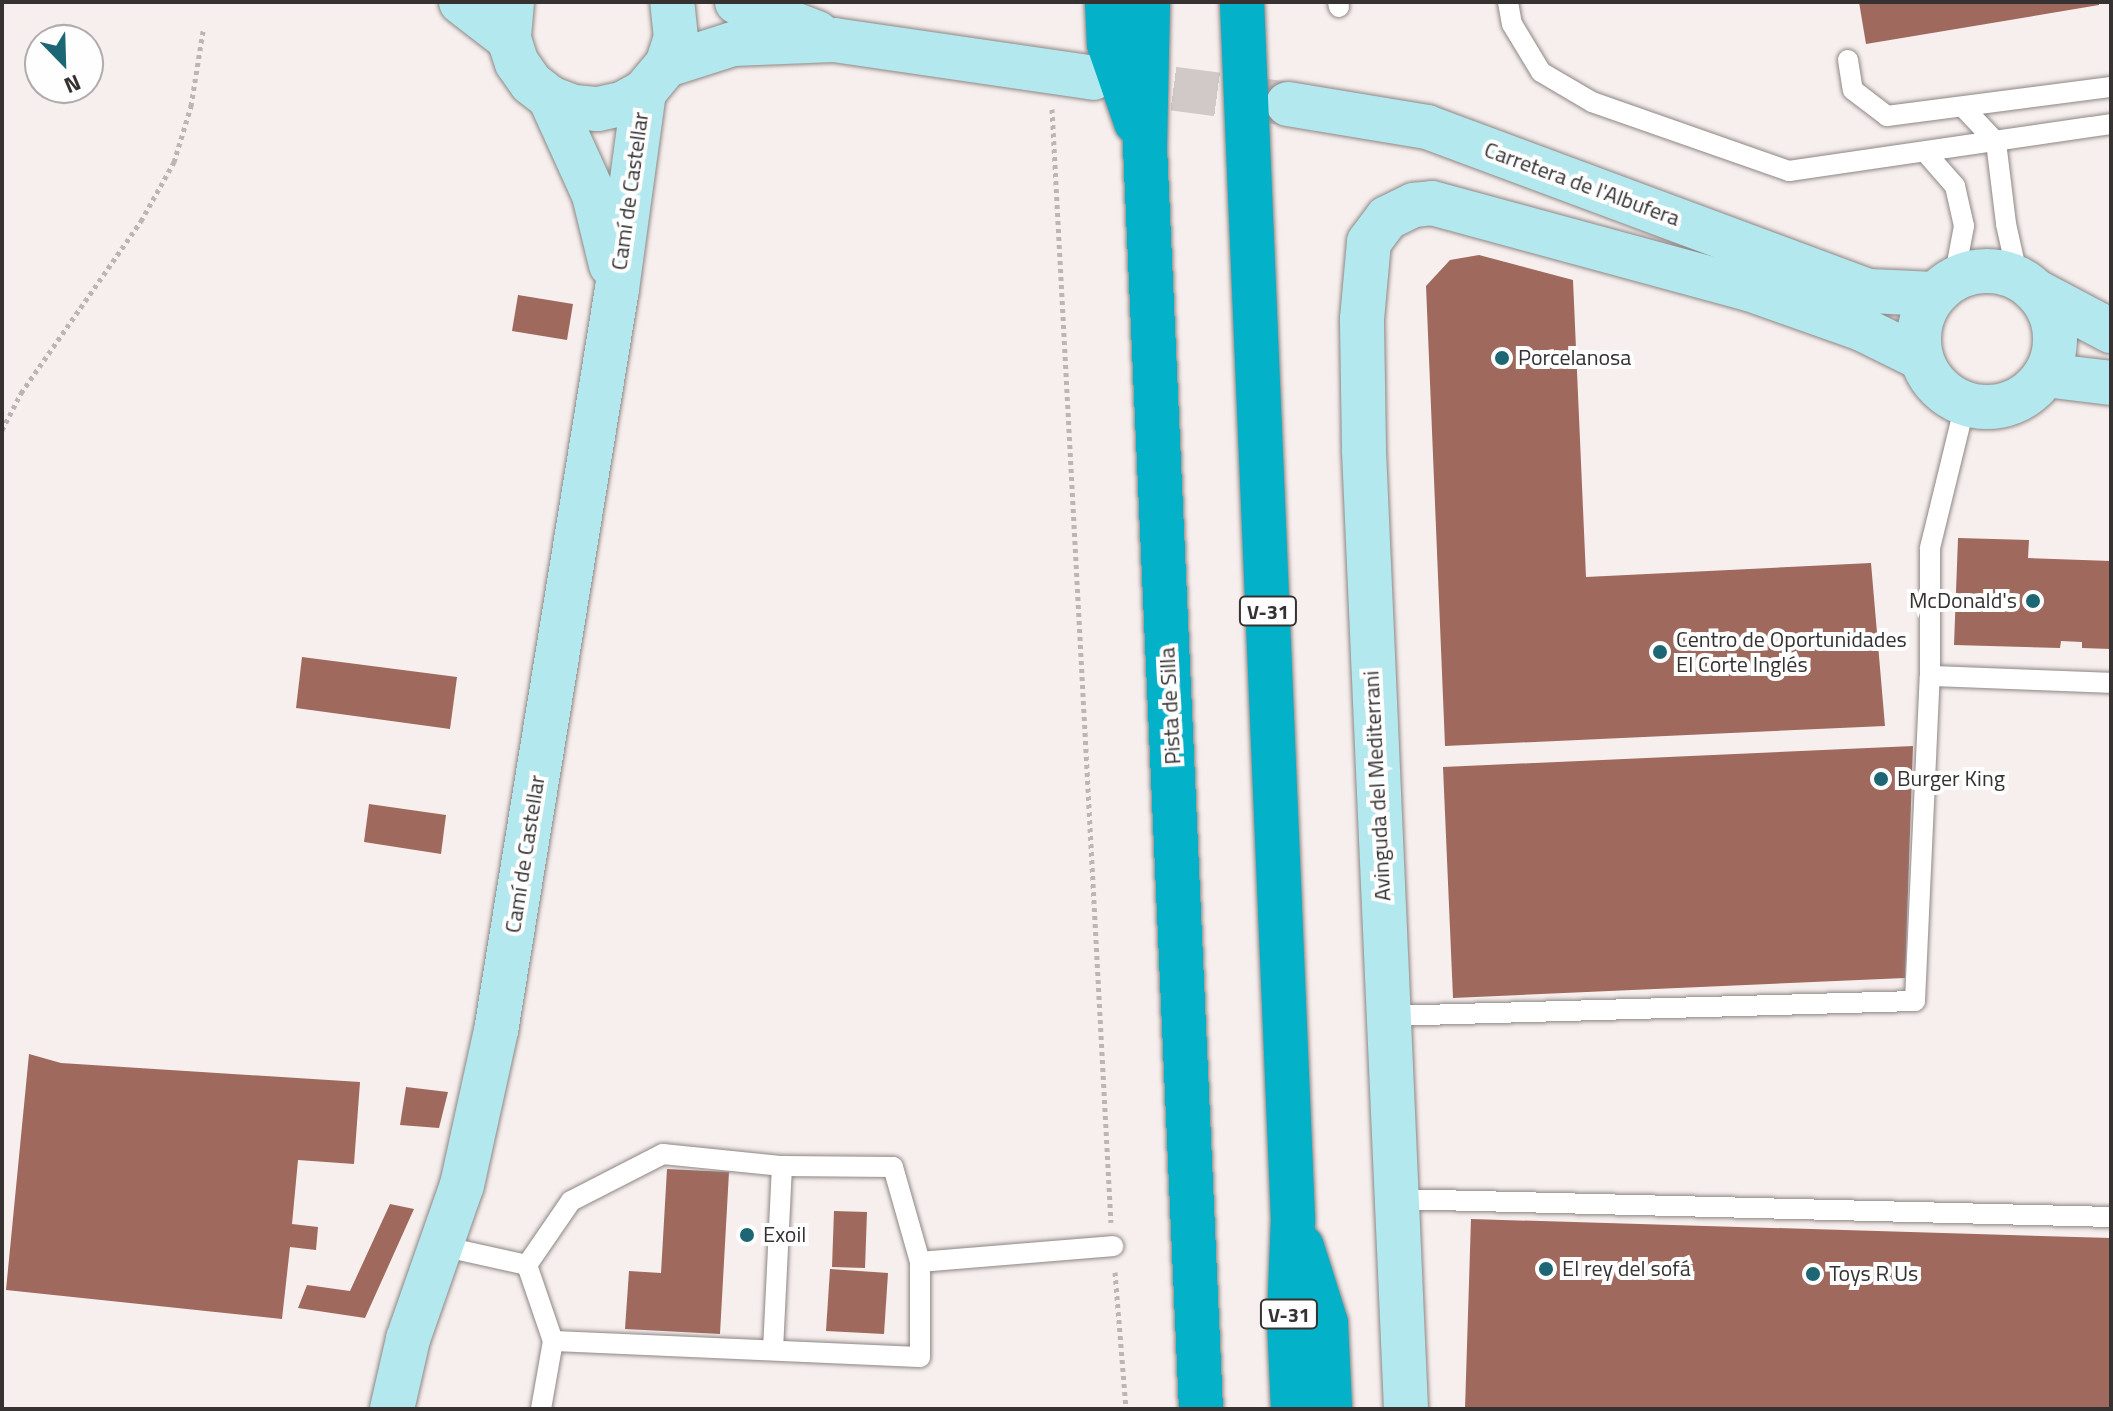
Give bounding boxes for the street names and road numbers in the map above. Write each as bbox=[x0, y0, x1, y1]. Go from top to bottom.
street label: Camí de Castellar bbox=[606, 110, 654, 272]
street label: Carretera de l'Albufera bbox=[1481, 136, 1683, 232]
road number: V-31 bbox=[1238, 595, 1298, 627]
street label: Pista de Silla bbox=[1154, 647, 1186, 765]
street label: Avinguda del Mediterrani bbox=[1358, 670, 1396, 902]
street label: Camí de Castellar bbox=[499, 773, 551, 935]
road number: V-31 bbox=[1259, 1298, 1319, 1330]

